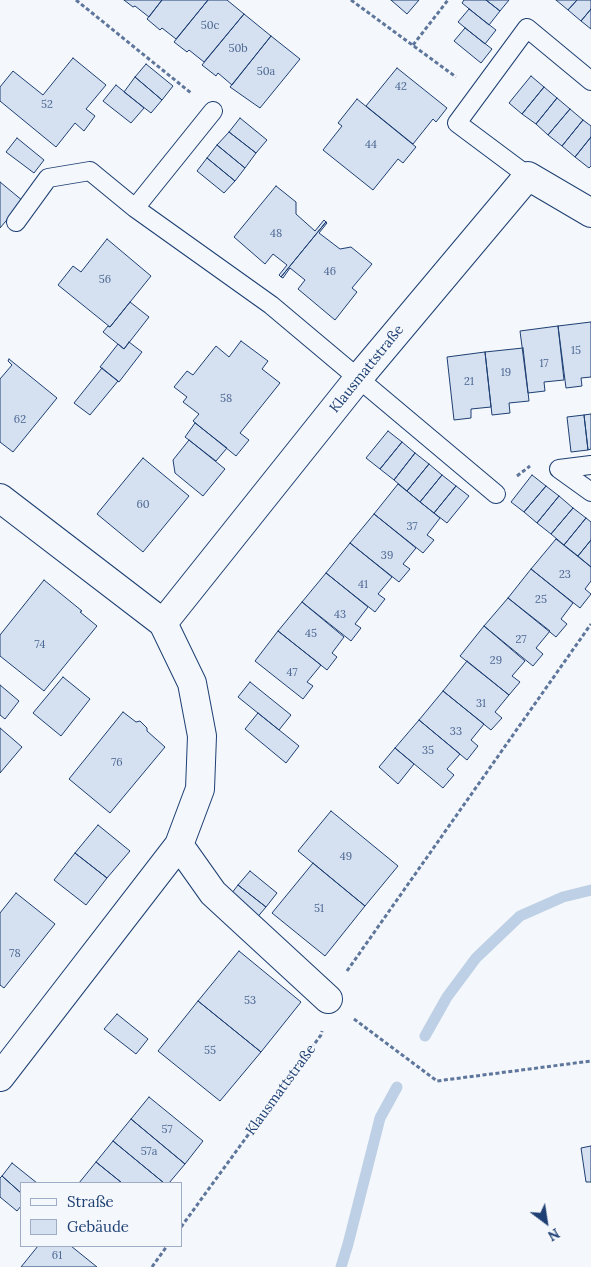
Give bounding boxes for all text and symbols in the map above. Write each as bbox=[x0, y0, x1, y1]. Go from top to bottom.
house number: 50c bbox=[201, 19, 219, 33]
house number: 50b bbox=[228, 42, 248, 56]
house number: 50a bbox=[257, 65, 275, 79]
house number: 42 bbox=[395, 80, 407, 94]
house number: 52 bbox=[41, 98, 53, 112]
house number: 44 bbox=[365, 138, 377, 152]
house number: 48 bbox=[270, 227, 282, 241]
house number: 46 bbox=[324, 265, 336, 279]
house number: 56 bbox=[99, 273, 111, 287]
street label: Klausmattstraße bbox=[326, 322, 408, 416]
house number: 15 bbox=[571, 344, 581, 358]
house number: 17 bbox=[539, 357, 549, 371]
house number: 19 bbox=[501, 366, 511, 380]
house number: 21 bbox=[464, 375, 474, 389]
house number: 58 bbox=[220, 392, 232, 406]
house number: 62 bbox=[14, 413, 26, 427]
house number: 60 bbox=[136, 498, 150, 512]
house number: 37 bbox=[407, 520, 417, 534]
house number: 39 bbox=[381, 549, 393, 563]
house number: 23 bbox=[559, 568, 571, 582]
house number: 41 bbox=[358, 578, 368, 592]
house number: 25 bbox=[535, 593, 547, 607]
house number: 43 bbox=[334, 608, 346, 622]
house number: 45 bbox=[305, 627, 317, 641]
house number: 27 bbox=[516, 633, 526, 647]
house number: 74 bbox=[35, 638, 45, 652]
house number: 29 bbox=[490, 654, 502, 668]
house number: 47 bbox=[286, 666, 298, 680]
house number: 31 bbox=[476, 697, 486, 711]
house number: 33 bbox=[450, 725, 462, 739]
house number: 35 bbox=[422, 744, 434, 758]
house number: 76 bbox=[111, 756, 123, 770]
house number: 49 bbox=[340, 850, 352, 864]
house number: 51 bbox=[314, 902, 324, 916]
house number: 78 bbox=[9, 947, 21, 961]
house number: 53 bbox=[244, 994, 256, 1008]
street label: Klausmattstraße bbox=[242, 1041, 320, 1139]
house number: 55 bbox=[204, 1044, 216, 1058]
house number: 57 bbox=[161, 1123, 173, 1137]
house number: 57a bbox=[141, 1145, 157, 1159]
legend bbox=[20, 1182, 182, 1247]
text: Straße bbox=[67, 1192, 114, 1211]
north arrow bbox=[521, 1197, 571, 1247]
text: Gebäude bbox=[67, 1217, 129, 1236]
text: N bbox=[544, 1224, 563, 1245]
house number: 61 bbox=[52, 1249, 62, 1263]

